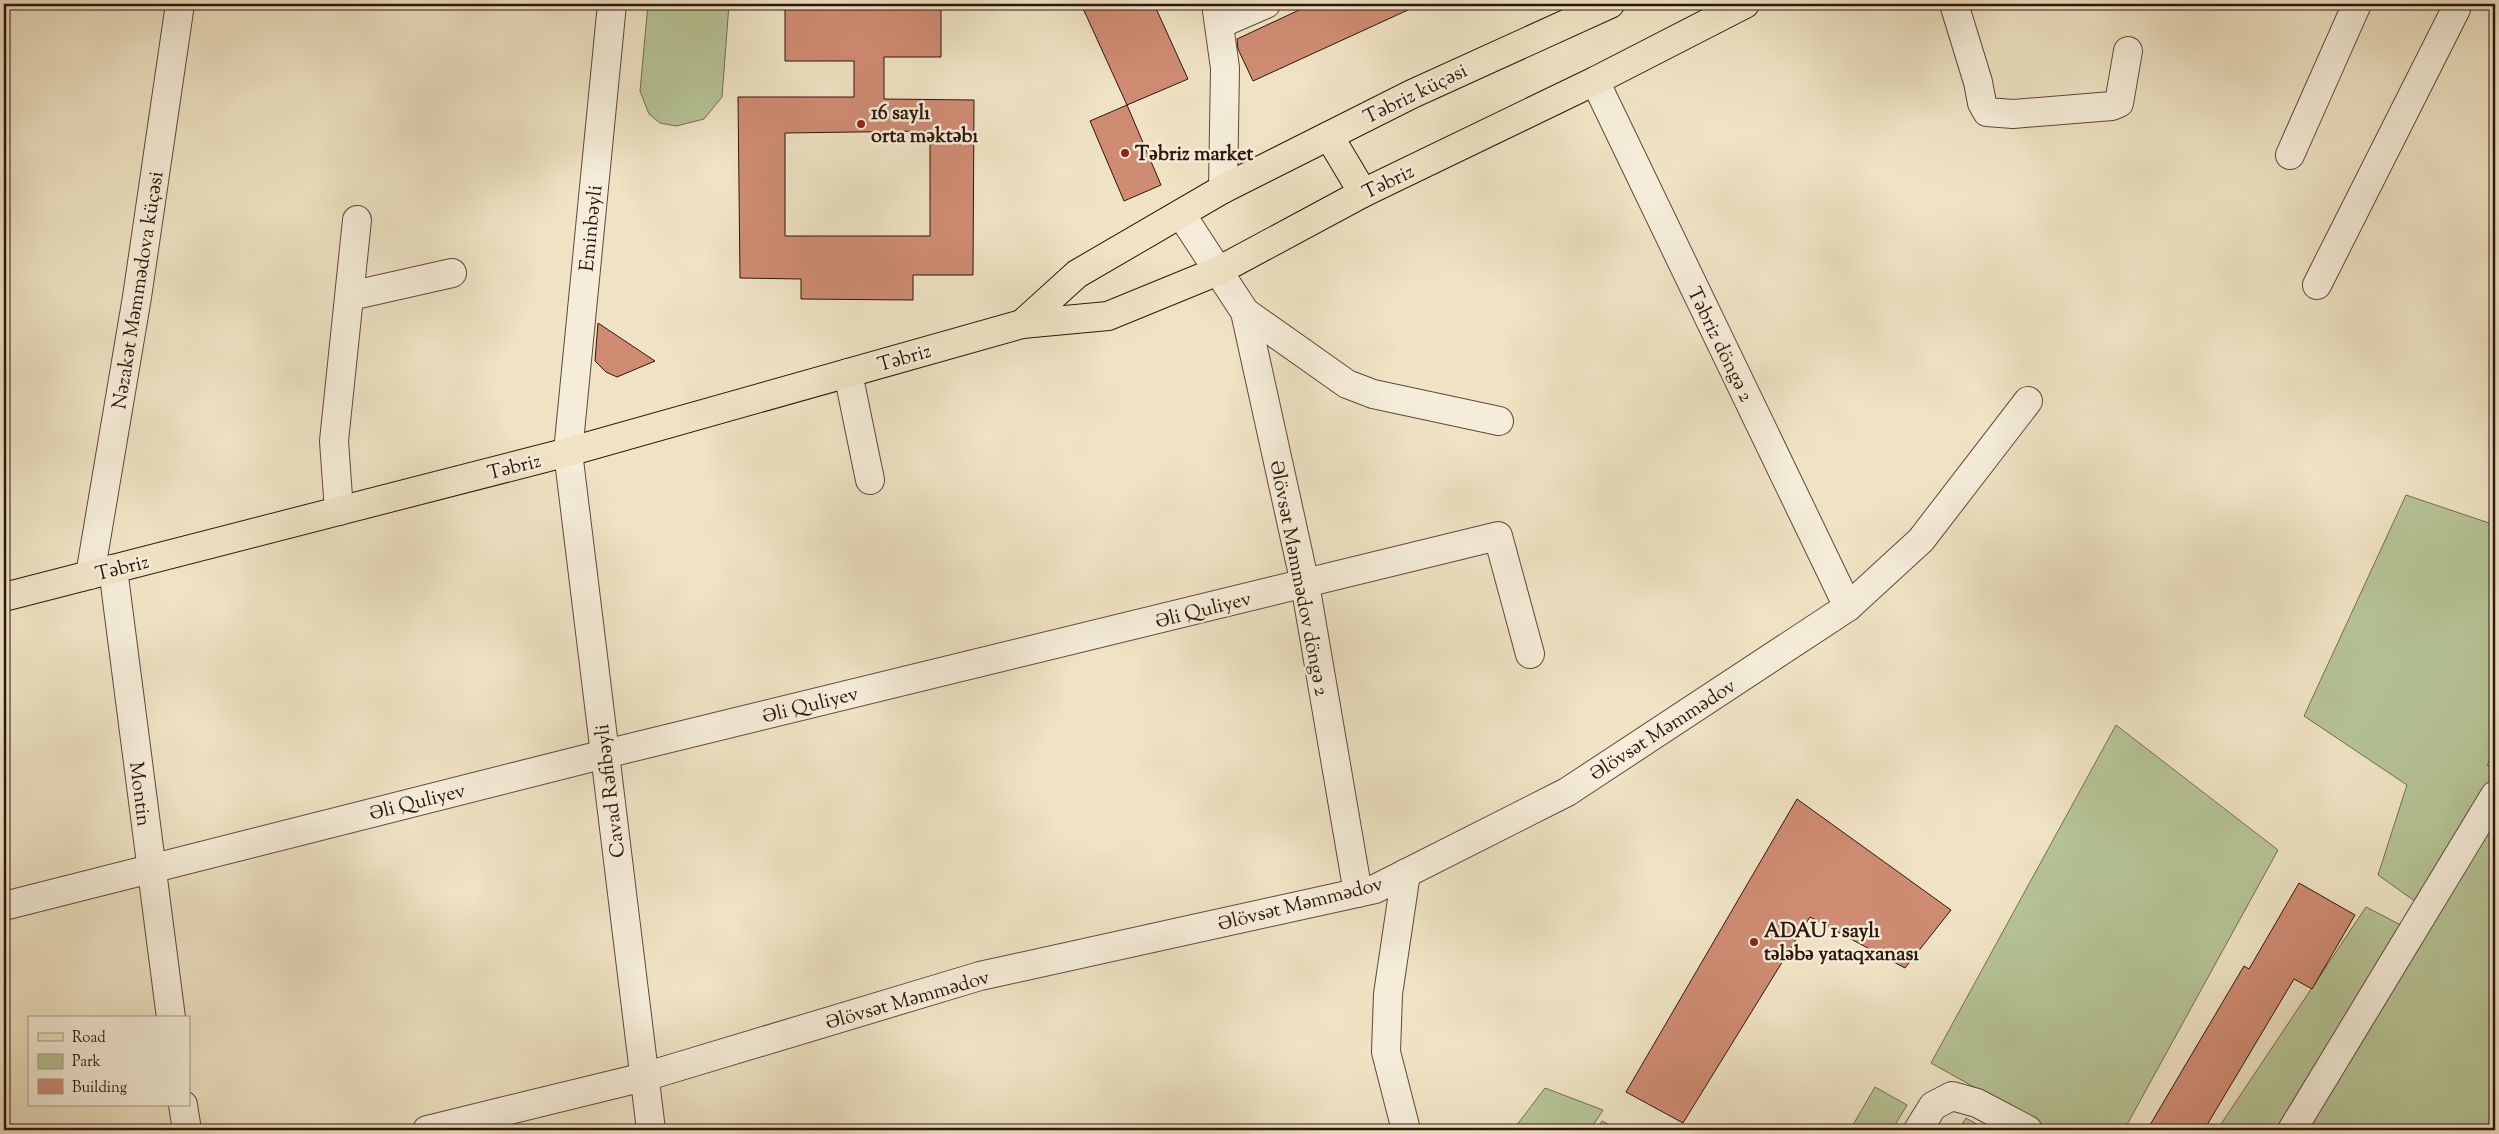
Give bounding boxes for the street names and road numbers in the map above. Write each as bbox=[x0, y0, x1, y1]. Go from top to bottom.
street label: Təbriz küçəsi bbox=[1359, 57, 1473, 133]
street label: Təbriz bbox=[1358, 158, 1420, 208]
street label: Nəzakət Məmmədova küçəsi bbox=[106, 169, 173, 411]
street label: Eminbəyli bbox=[574, 183, 611, 273]
street label: Təbriz döngə 2 bbox=[1678, 283, 1759, 408]
street label: Təbriz bbox=[874, 338, 935, 381]
street label: Təbriz bbox=[485, 448, 545, 489]
street label: Əlövsət Məmmədov döngə 2 bbox=[1260, 458, 1335, 699]
street label: Təbriz bbox=[93, 549, 153, 590]
street label: Əli Quliyev bbox=[1152, 585, 1255, 637]
street label: Əlövsət Məmmədov bbox=[1584, 672, 1743, 789]
street label: Əli Quliyev bbox=[759, 680, 862, 732]
street label: Cavad Rəfibəyli bbox=[589, 722, 634, 859]
street label: Montin bbox=[120, 760, 157, 828]
street label: Əli Quliyev bbox=[366, 777, 469, 829]
street label: Əlövsət Məmmədov bbox=[1215, 871, 1387, 940]
street label: Əlövsət Məmmədov bbox=[822, 964, 994, 1039]

